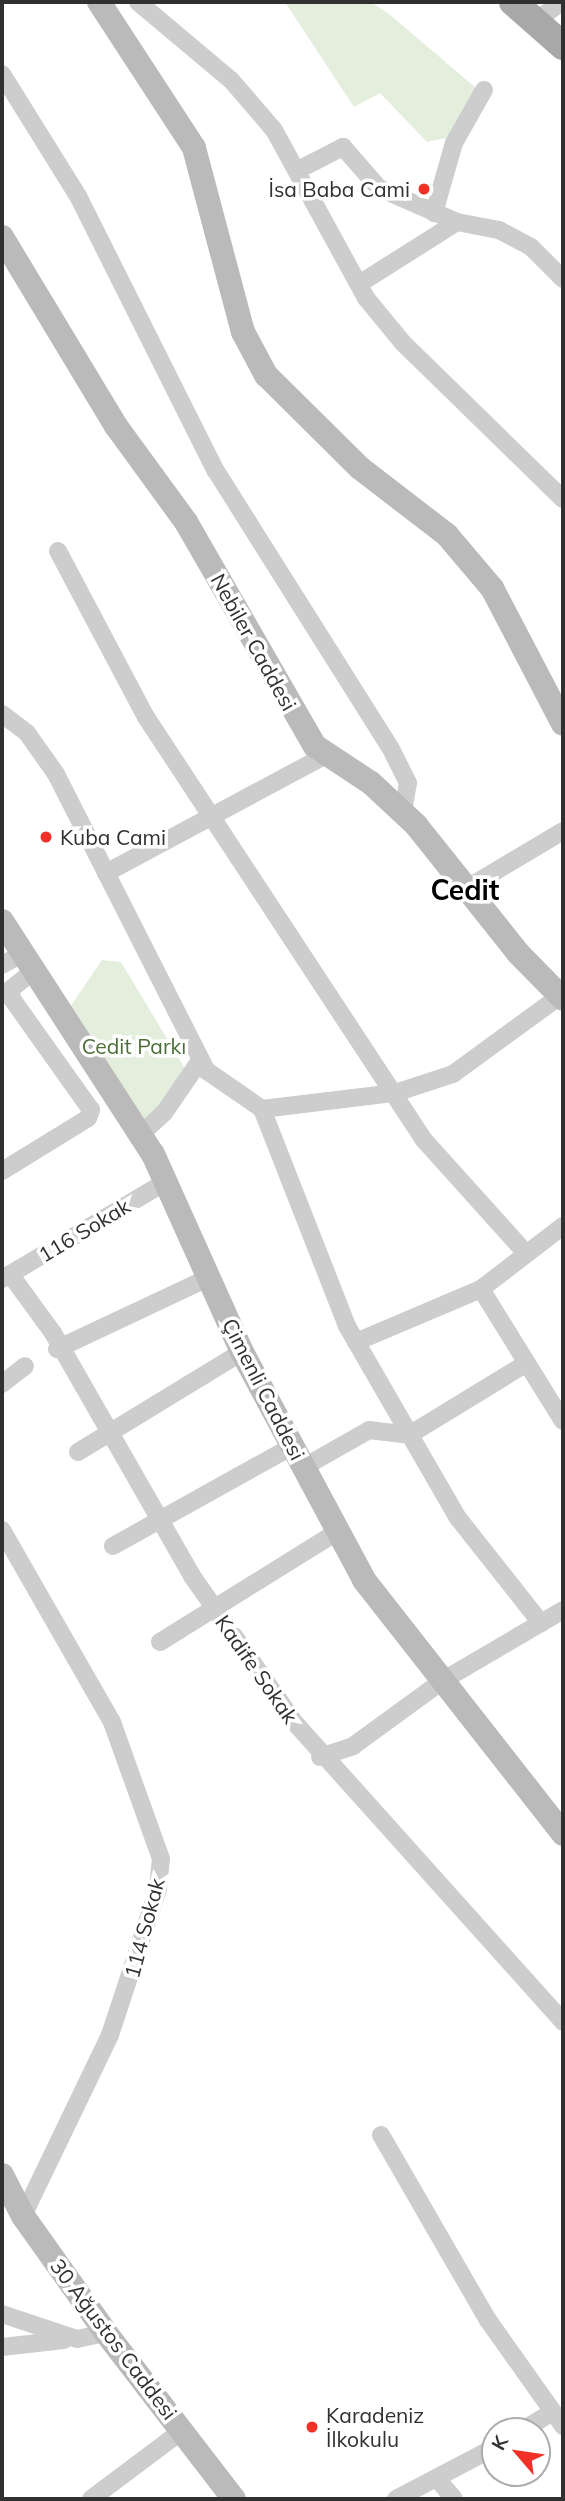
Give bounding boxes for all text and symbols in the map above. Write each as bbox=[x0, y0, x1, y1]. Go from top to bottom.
place label: İsa Baba Cami bbox=[268, 176, 410, 202]
marker: İsa Baba Cami bbox=[416, 181, 432, 197]
street label: Nebiler Caddesi bbox=[206, 569, 302, 715]
place label: Kuba Cami bbox=[60, 824, 166, 850]
marker: Kuba Cami bbox=[38, 829, 54, 845]
district label: Cedit bbox=[431, 873, 499, 907]
park label: Cedit Parkı bbox=[82, 1033, 186, 1059]
street label: 116 Sokak bbox=[34, 1193, 134, 1267]
street label: Çimenli Caddesi bbox=[217, 1314, 311, 1464]
street label: Kadife Sokak bbox=[210, 1610, 304, 1728]
street label: 114 Sokak bbox=[119, 1875, 169, 1981]
street label: 30 Ağustos Caddesi bbox=[45, 2254, 183, 2424]
place label: Karadeniz İlkokulu bbox=[326, 2402, 424, 2452]
north arrow bbox=[481, 2417, 551, 2487]
marker: Karadeniz İlkokulu bbox=[304, 2419, 320, 2435]
text: K bbox=[486, 2431, 513, 2454]

